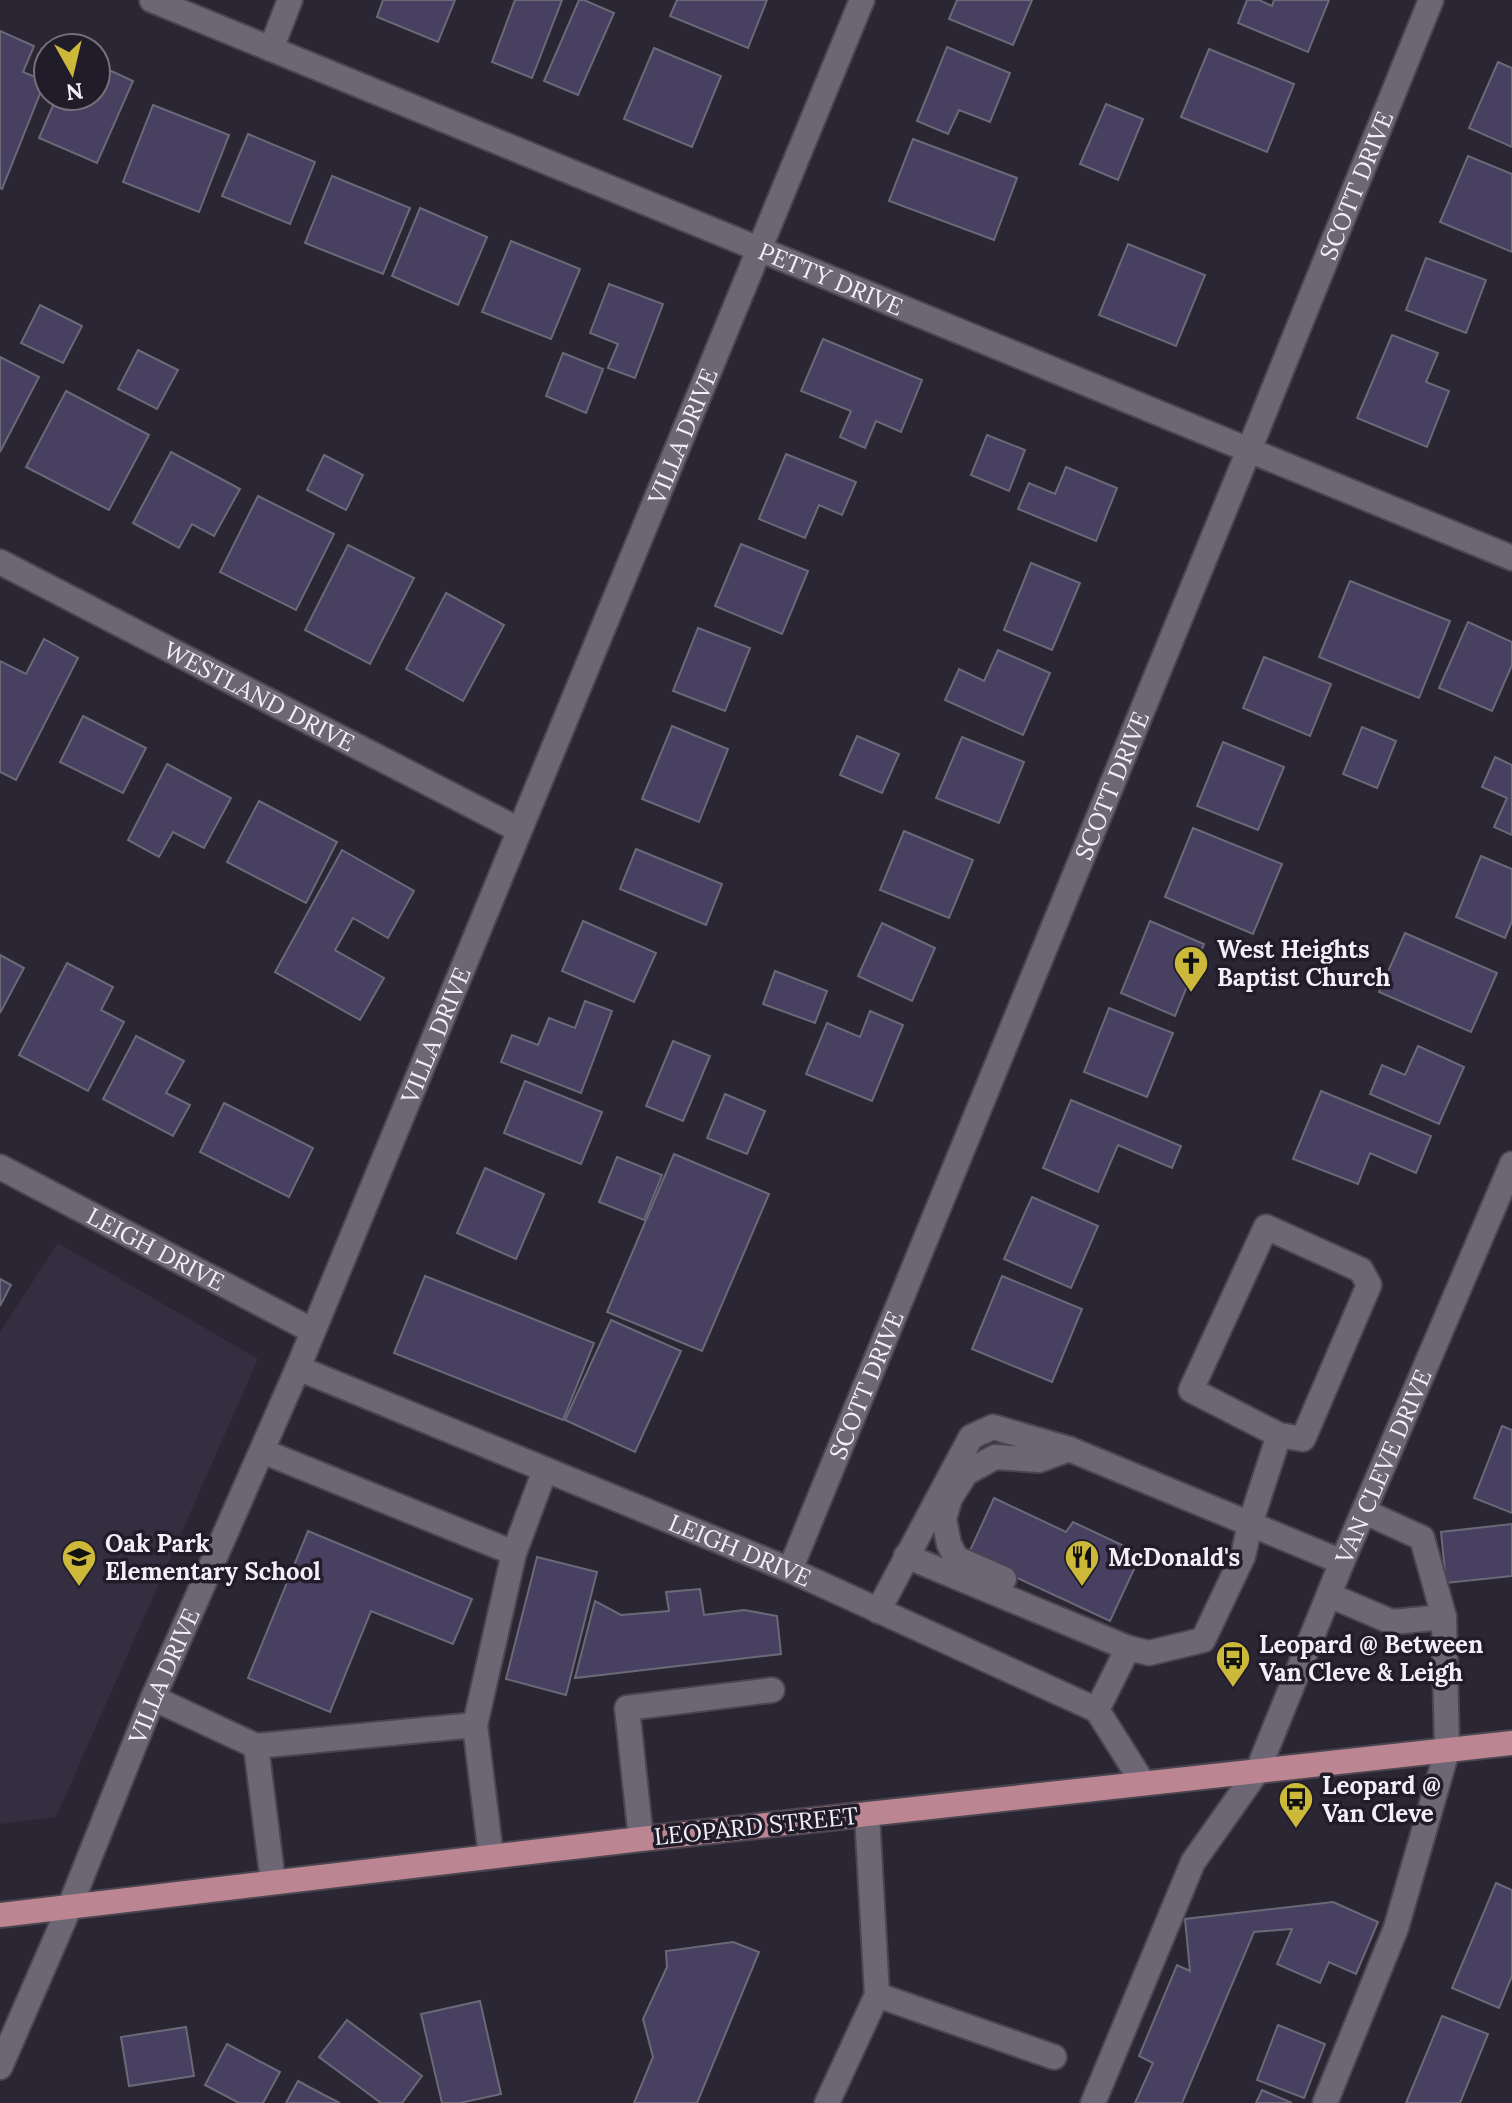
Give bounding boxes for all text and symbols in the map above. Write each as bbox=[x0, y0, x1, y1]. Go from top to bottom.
north arrow bbox=[32, 32, 112, 112]
text: N bbox=[64, 77, 85, 107]
street label: SCOTT DRIVE bbox=[1312, 106, 1400, 264]
street label: PETTY DRIVE bbox=[754, 235, 908, 322]
street label: VILLA DRIVE bbox=[640, 363, 724, 510]
street label: WESTLAND DRIVE bbox=[159, 634, 360, 758]
street label: SCOTT DRIVE bbox=[1067, 707, 1156, 864]
place label: West Heights Baptist Church bbox=[1217, 934, 1390, 993]
church icon: West Heights Baptist Church bbox=[1172, 944, 1210, 994]
street label: VILLA DRIVE bbox=[393, 962, 477, 1109]
street label: LEIGH DRIVE bbox=[82, 1200, 230, 1298]
street label: SCOTT DRIVE bbox=[822, 1306, 910, 1464]
street label: VAN CLEVE DRIVE bbox=[1327, 1364, 1438, 1569]
street label: LEIGH DRIVE bbox=[664, 1506, 816, 1593]
place label: Oak Park Elementary School bbox=[105, 1528, 321, 1587]
school or university icon: Oak Park Elementary School bbox=[60, 1538, 98, 1588]
restaurant icon: McDonald's bbox=[1063, 1538, 1101, 1588]
place label: McDonald's bbox=[1108, 1542, 1240, 1573]
street label: VILLA DRIVE bbox=[121, 1603, 206, 1749]
place label: Leopard @ Between Van Cleve & Leigh bbox=[1259, 1629, 1483, 1688]
bus stop icon: Leopard @ Between Van Cleve & Leigh bbox=[1214, 1639, 1252, 1689]
place label: Leopard @ Van Cleve bbox=[1322, 1770, 1441, 1829]
bus stop icon: Leopard @ Van Cleve bbox=[1277, 1780, 1315, 1830]
street label: LEOPARD STREET bbox=[652, 1800, 860, 1852]

